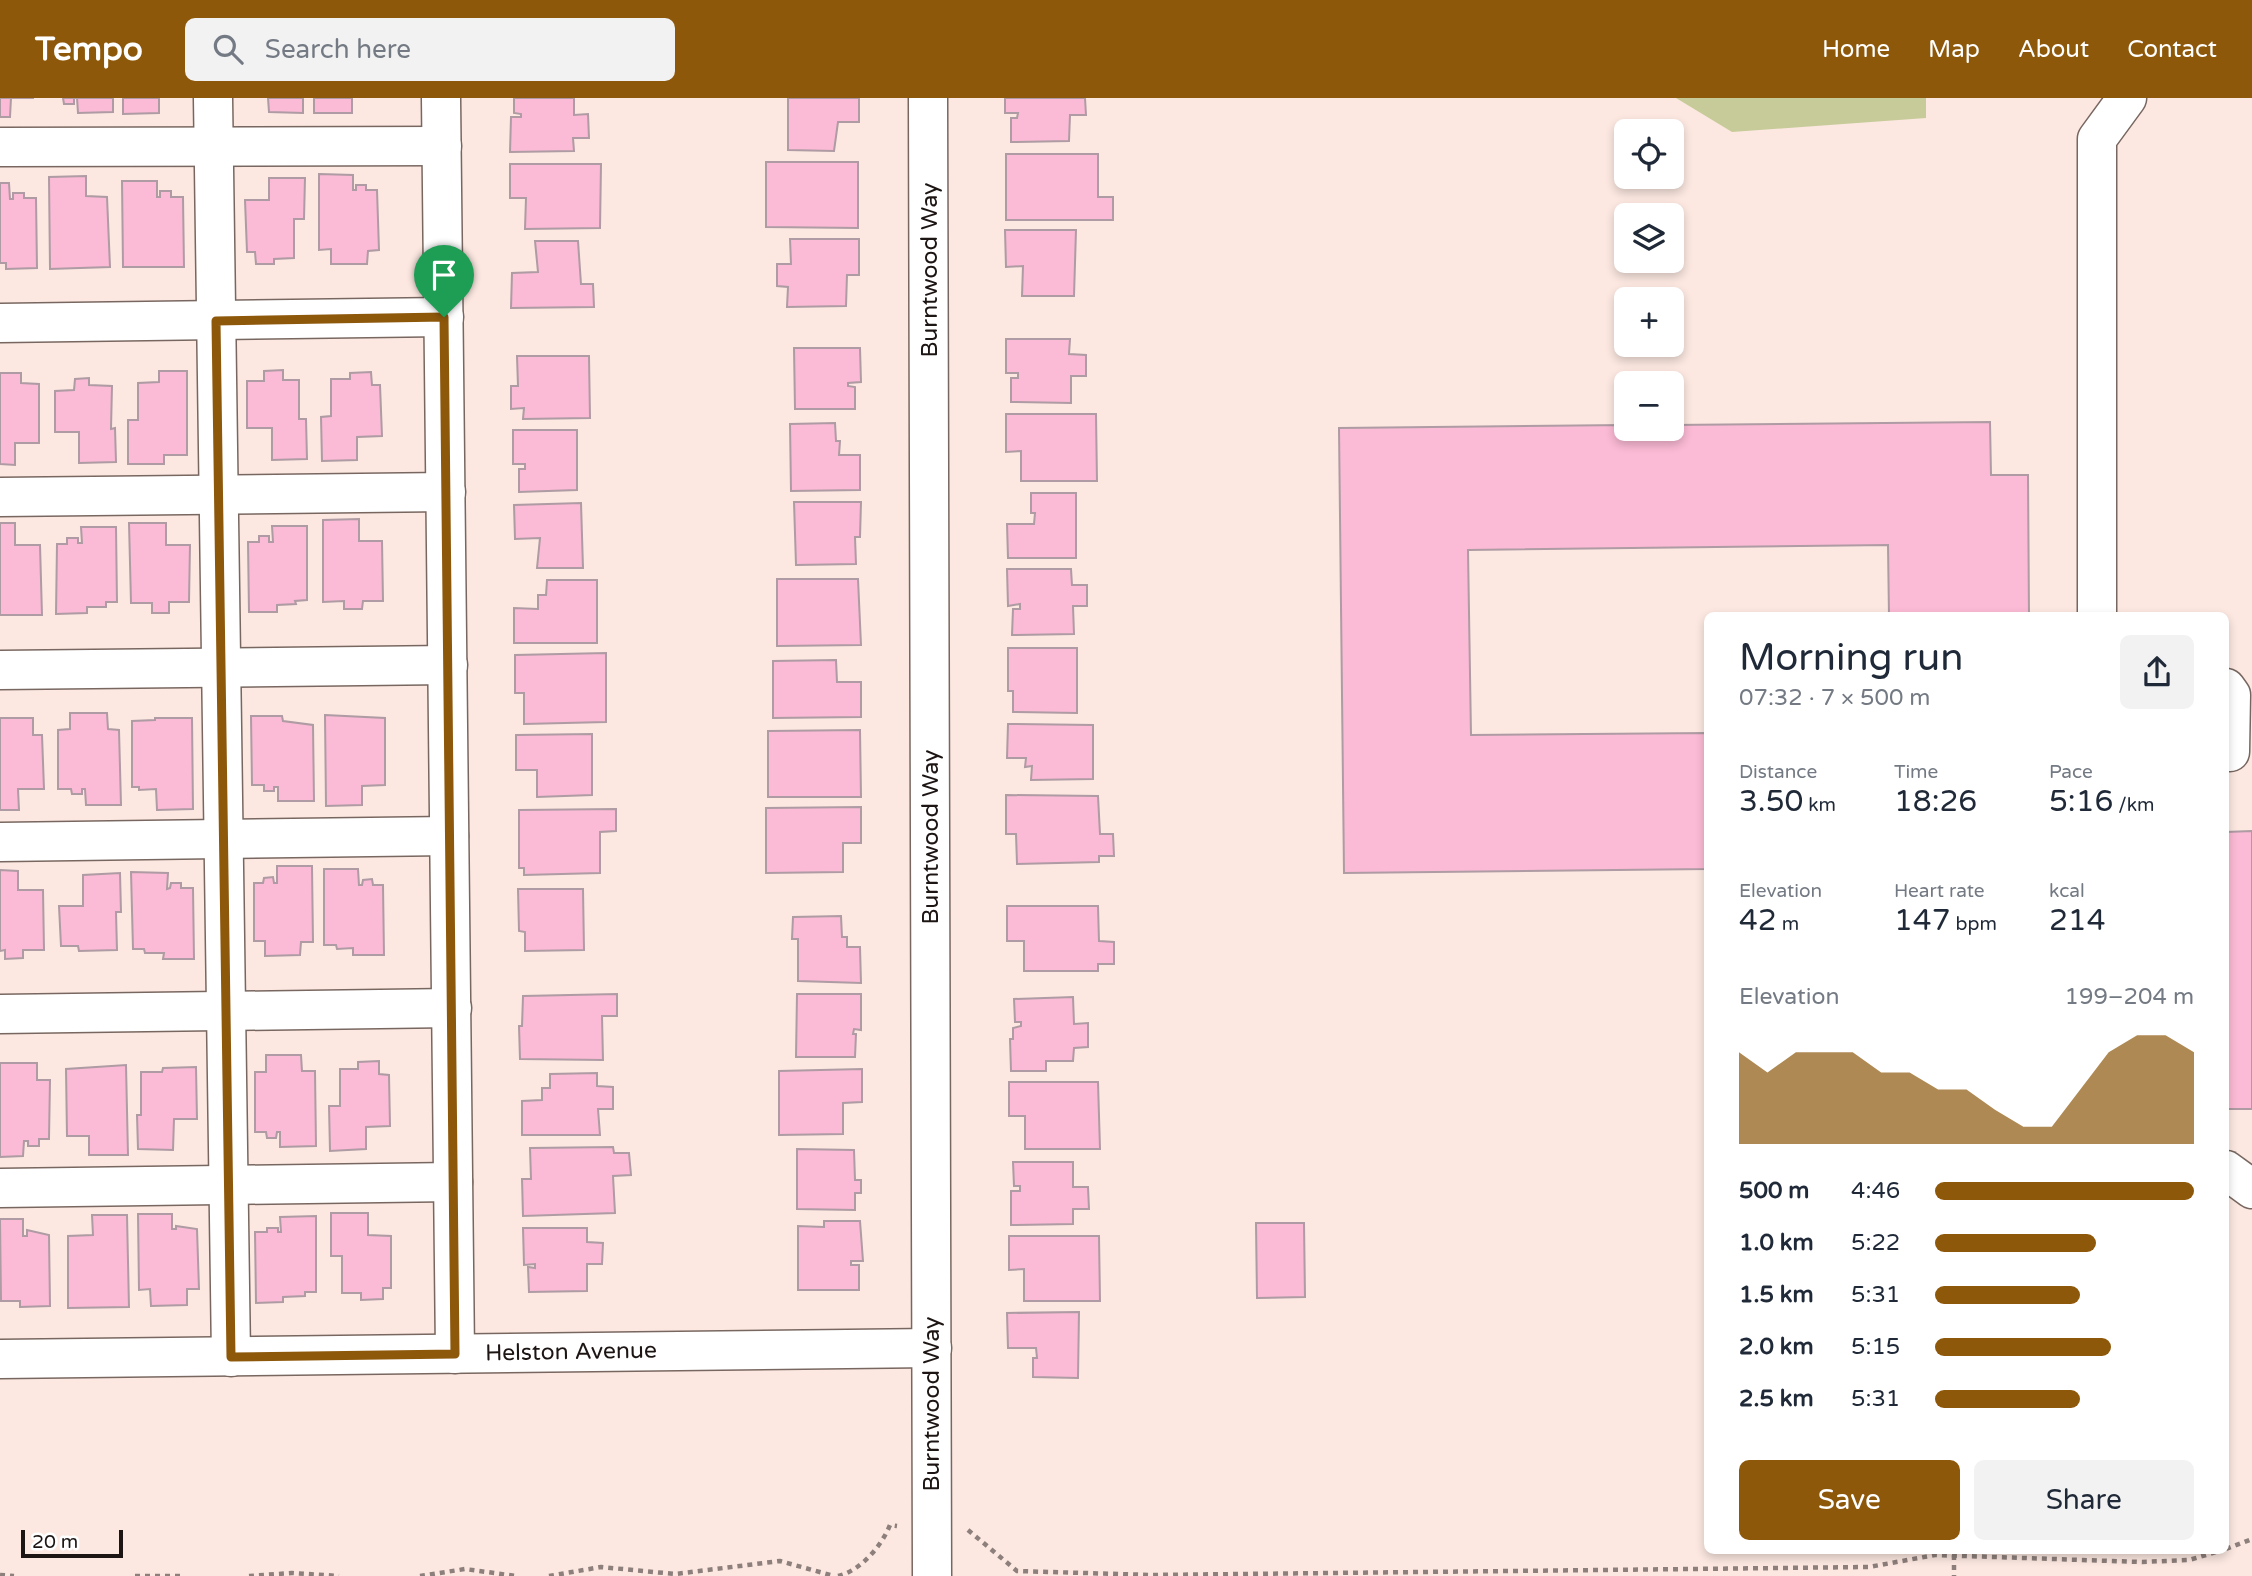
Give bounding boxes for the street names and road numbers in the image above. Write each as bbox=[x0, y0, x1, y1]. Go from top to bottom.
street label: Burntwood Way bbox=[916, 183, 944, 357]
street label: Burntwood Way bbox=[917, 750, 945, 924]
street label: Burntwood Way bbox=[918, 1317, 946, 1491]
street label: Helston Avenue bbox=[485, 1337, 657, 1367]

